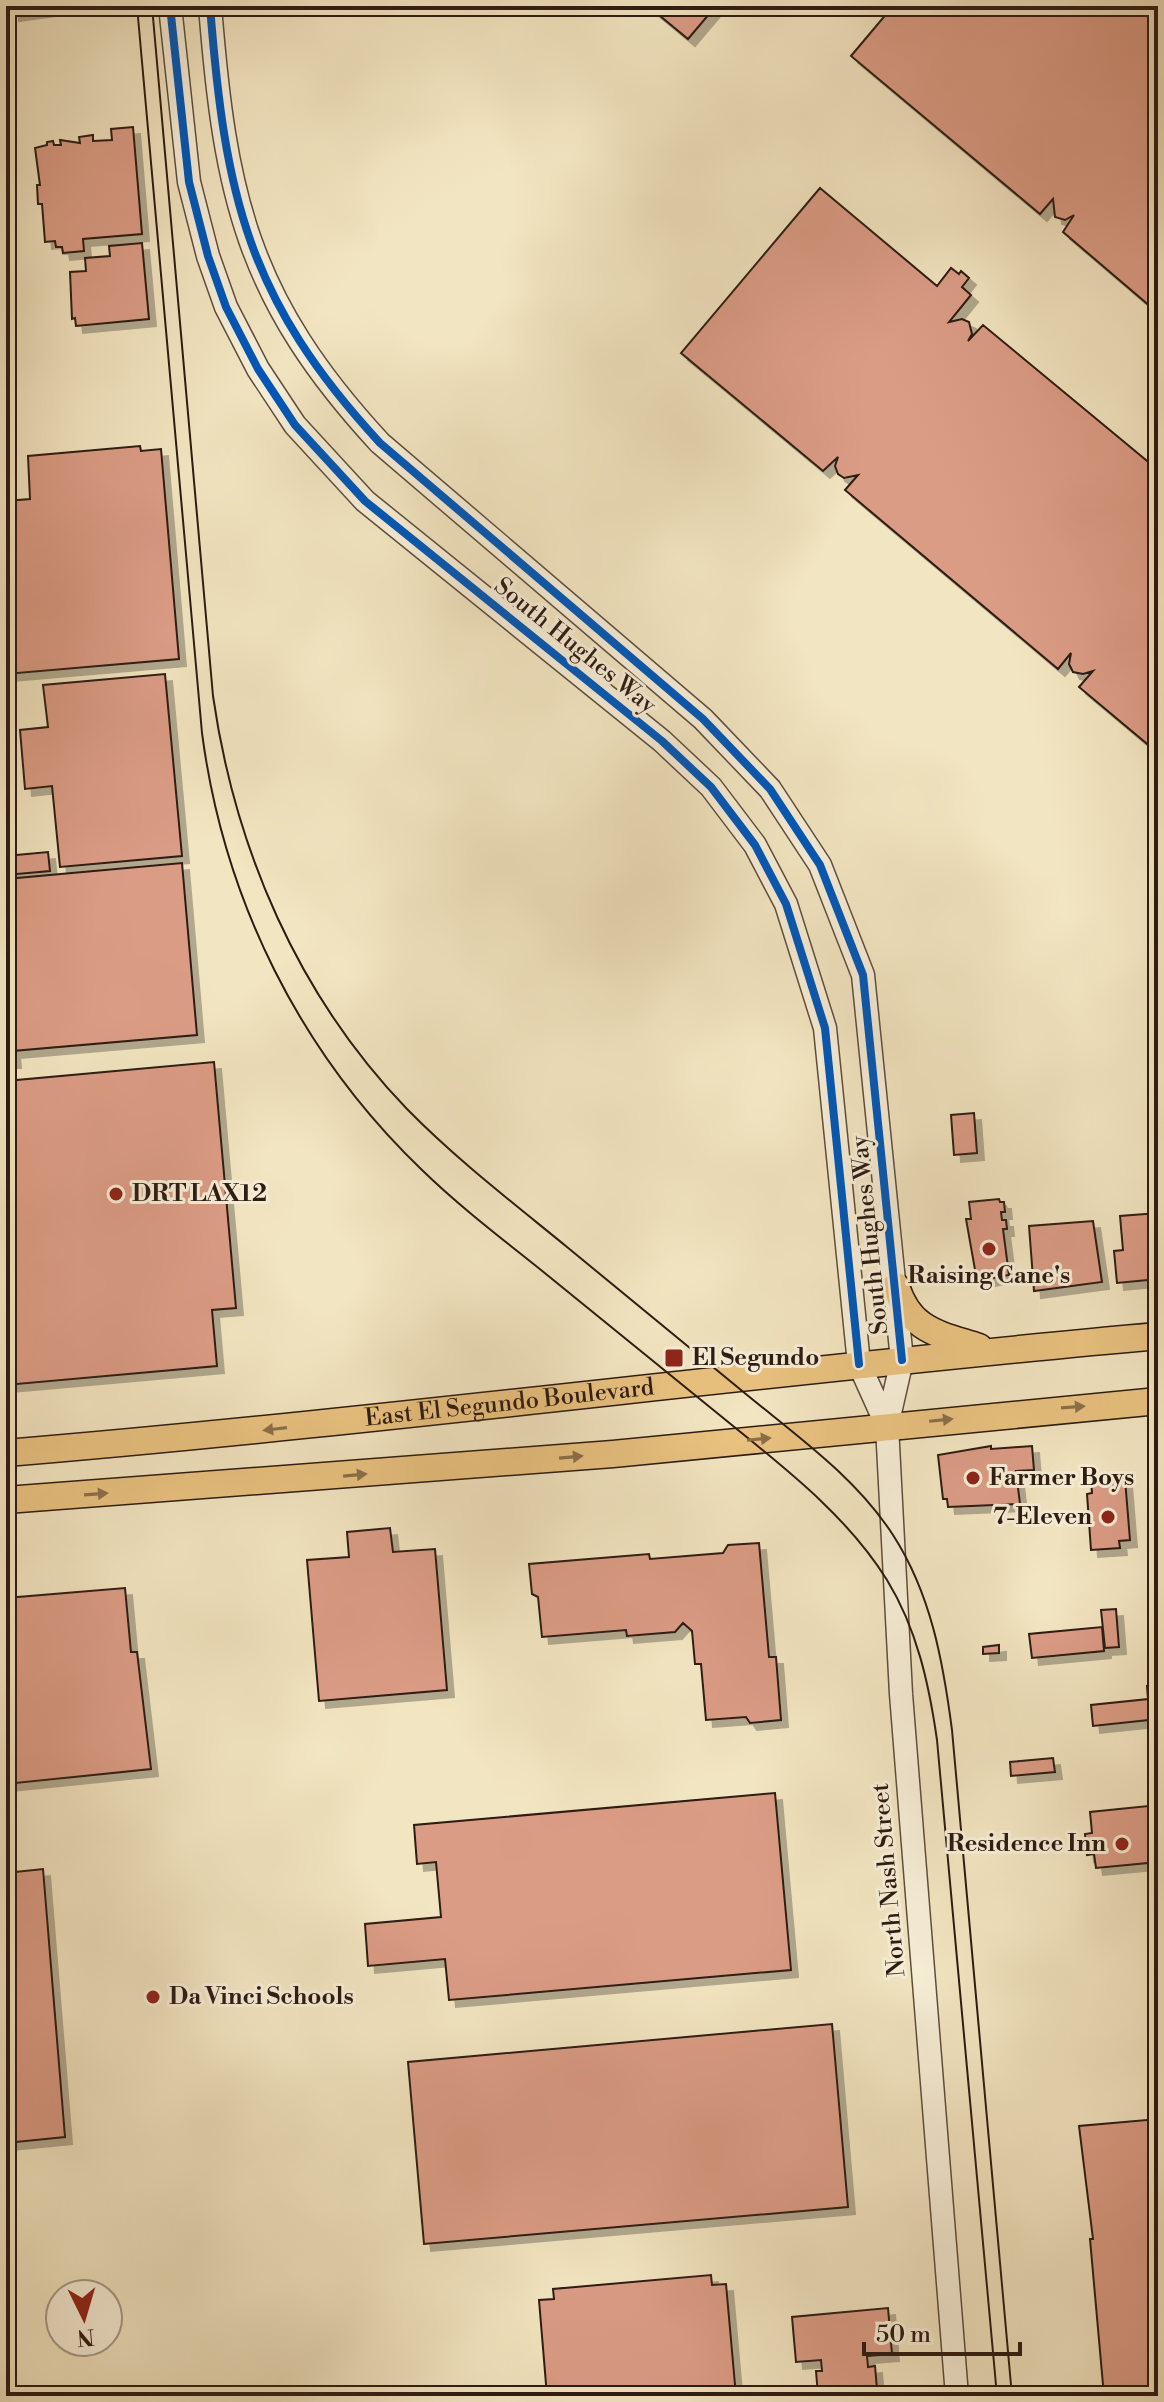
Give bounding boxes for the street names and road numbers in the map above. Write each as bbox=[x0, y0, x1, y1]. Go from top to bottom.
street label: South Hughes Way bbox=[488, 571, 662, 721]
street label: South Hughes Way bbox=[845, 1134, 895, 1336]
street label: East El Segundo Boulevard bbox=[363, 1372, 656, 1434]
street label: North Nash Street bbox=[866, 1781, 912, 1978]

